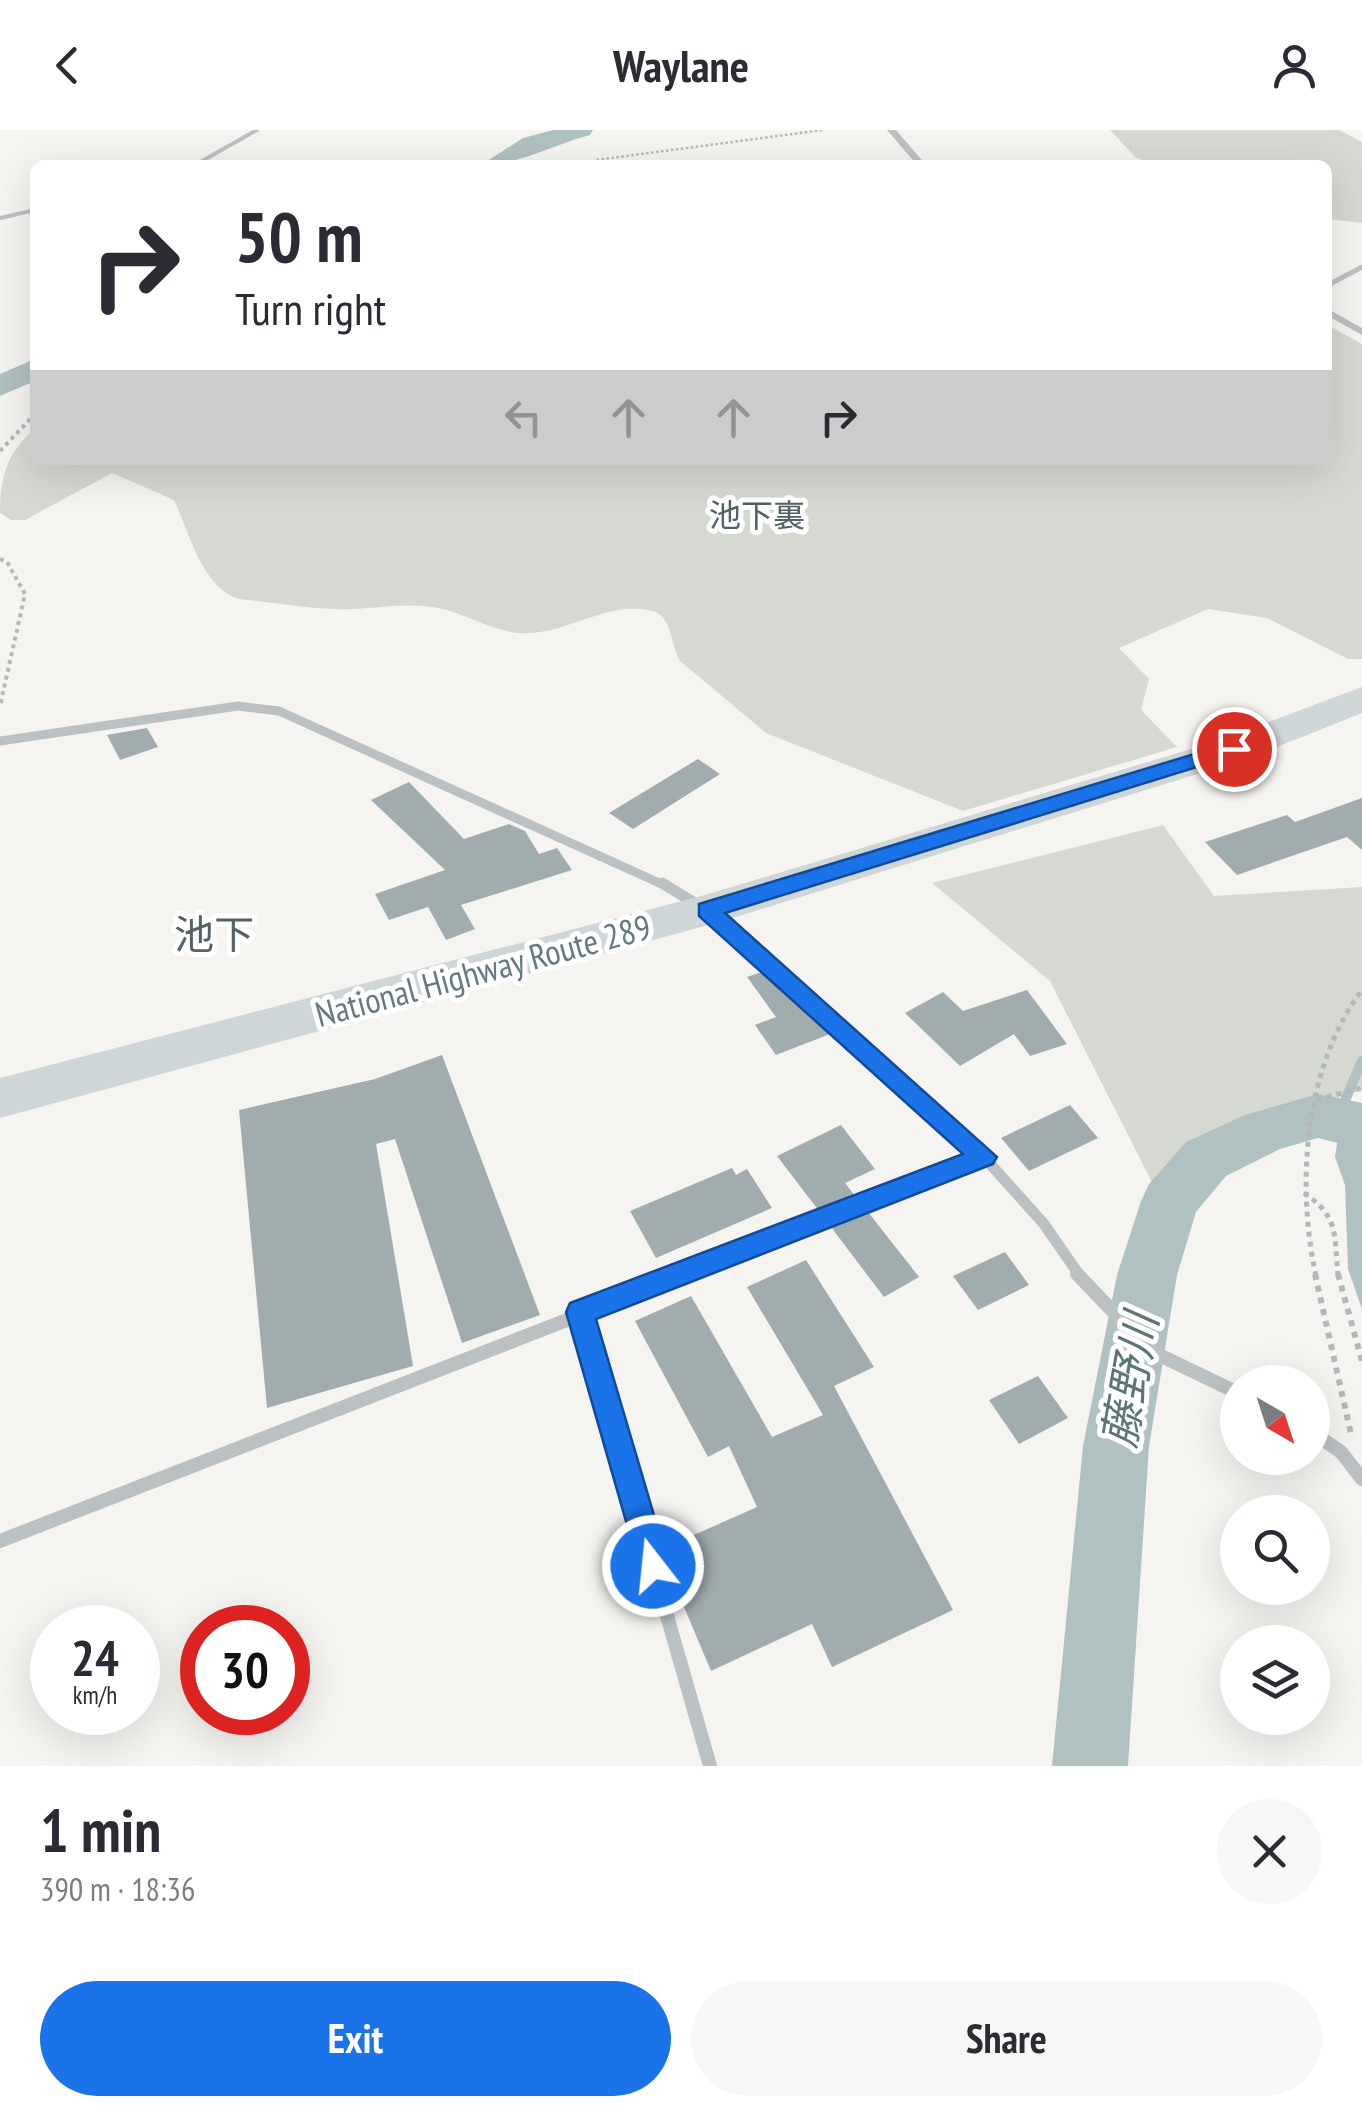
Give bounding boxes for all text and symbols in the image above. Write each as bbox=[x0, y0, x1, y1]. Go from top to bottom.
text: Waylane bbox=[613, 36, 749, 94]
icon: back bbox=[40, 38, 95, 93]
icon: person bbox=[1267, 38, 1322, 93]
text: 50 m bbox=[235, 191, 363, 281]
icon: right bbox=[70, 200, 200, 330]
text: Turn right bbox=[235, 279, 386, 337]
icon: left bbox=[496, 390, 551, 445]
icon: ahead bbox=[601, 390, 656, 445]
icon: ahead bbox=[706, 390, 761, 445]
icon: right bbox=[811, 390, 866, 445]
district label: 池下裏 bbox=[709, 494, 805, 536]
pin bbox=[1192, 707, 1277, 792]
icon: arrive bbox=[1207, 722, 1262, 777]
street label: National Highway Route 289 bbox=[310, 903, 656, 1037]
district label: 池下 bbox=[174, 908, 254, 960]
water label: 藤野川 bbox=[1089, 1305, 1170, 1452]
north arrow bbox=[1220, 1365, 1330, 1475]
map controls bbox=[1220, 1365, 1330, 1735]
button: search bbox=[1220, 1495, 1330, 1605]
position arrow bbox=[601, 1514, 705, 1618]
speed limit sign: 30 bbox=[180, 1605, 310, 1735]
text: 24 bbox=[71, 1625, 119, 1690]
button: layers bbox=[1220, 1625, 1330, 1735]
text: km/h bbox=[73, 1679, 117, 1711]
text: 1 min bbox=[40, 1791, 161, 1869]
button: close bbox=[1217, 1799, 1322, 1904]
text: 390 m · 18:36 bbox=[40, 1868, 195, 1910]
button: Exit bbox=[40, 1981, 671, 2096]
button: Share bbox=[691, 1981, 1322, 2096]

